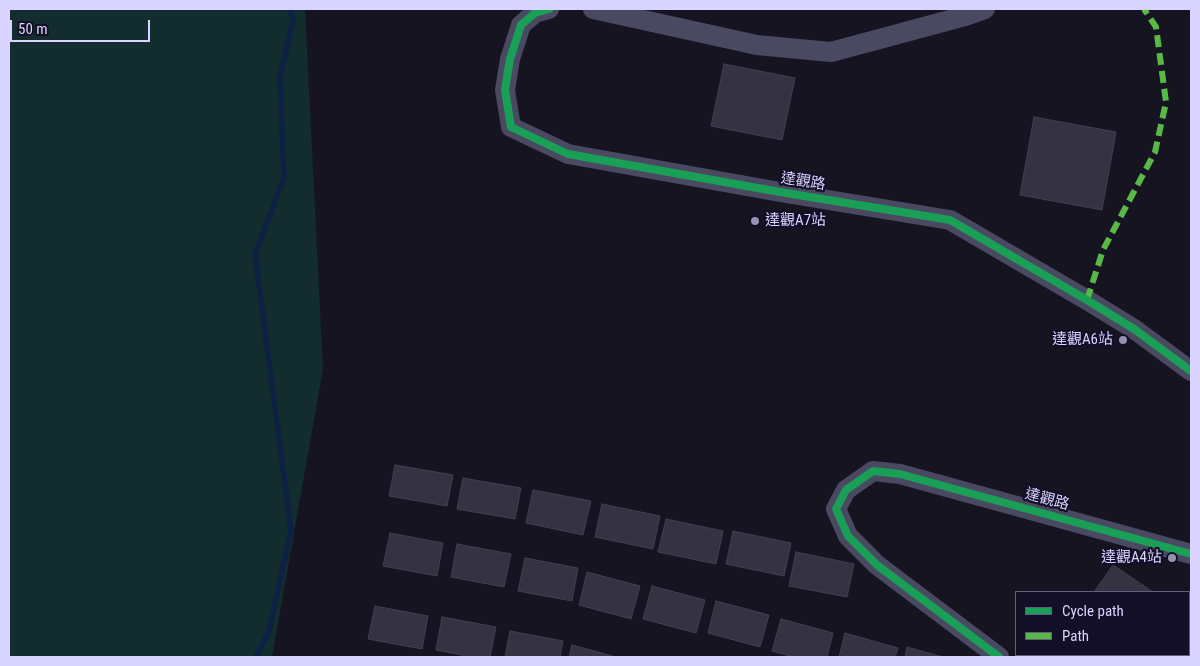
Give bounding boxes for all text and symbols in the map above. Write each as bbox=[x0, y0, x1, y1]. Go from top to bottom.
scale bar bbox=[12, 10, 152, 42]
text: 50 m bbox=[18, 20, 48, 38]
street label: 達觀路 bbox=[779, 170, 827, 194]
place label: 達觀A7站 bbox=[765, 212, 826, 230]
marker: 達觀A7站 bbox=[749, 215, 761, 227]
place label: 達觀A6站 bbox=[1052, 331, 1113, 349]
marker: 達觀A6站 bbox=[1117, 334, 1129, 346]
street label: 達觀路 bbox=[1023, 485, 1071, 515]
place label: 達觀A4站 bbox=[1101, 549, 1162, 567]
marker: 達觀A4站 bbox=[1166, 552, 1178, 564]
legend bbox=[1015, 591, 1190, 656]
text: Cycle path bbox=[1062, 602, 1124, 620]
text: Path bbox=[1062, 627, 1089, 645]

